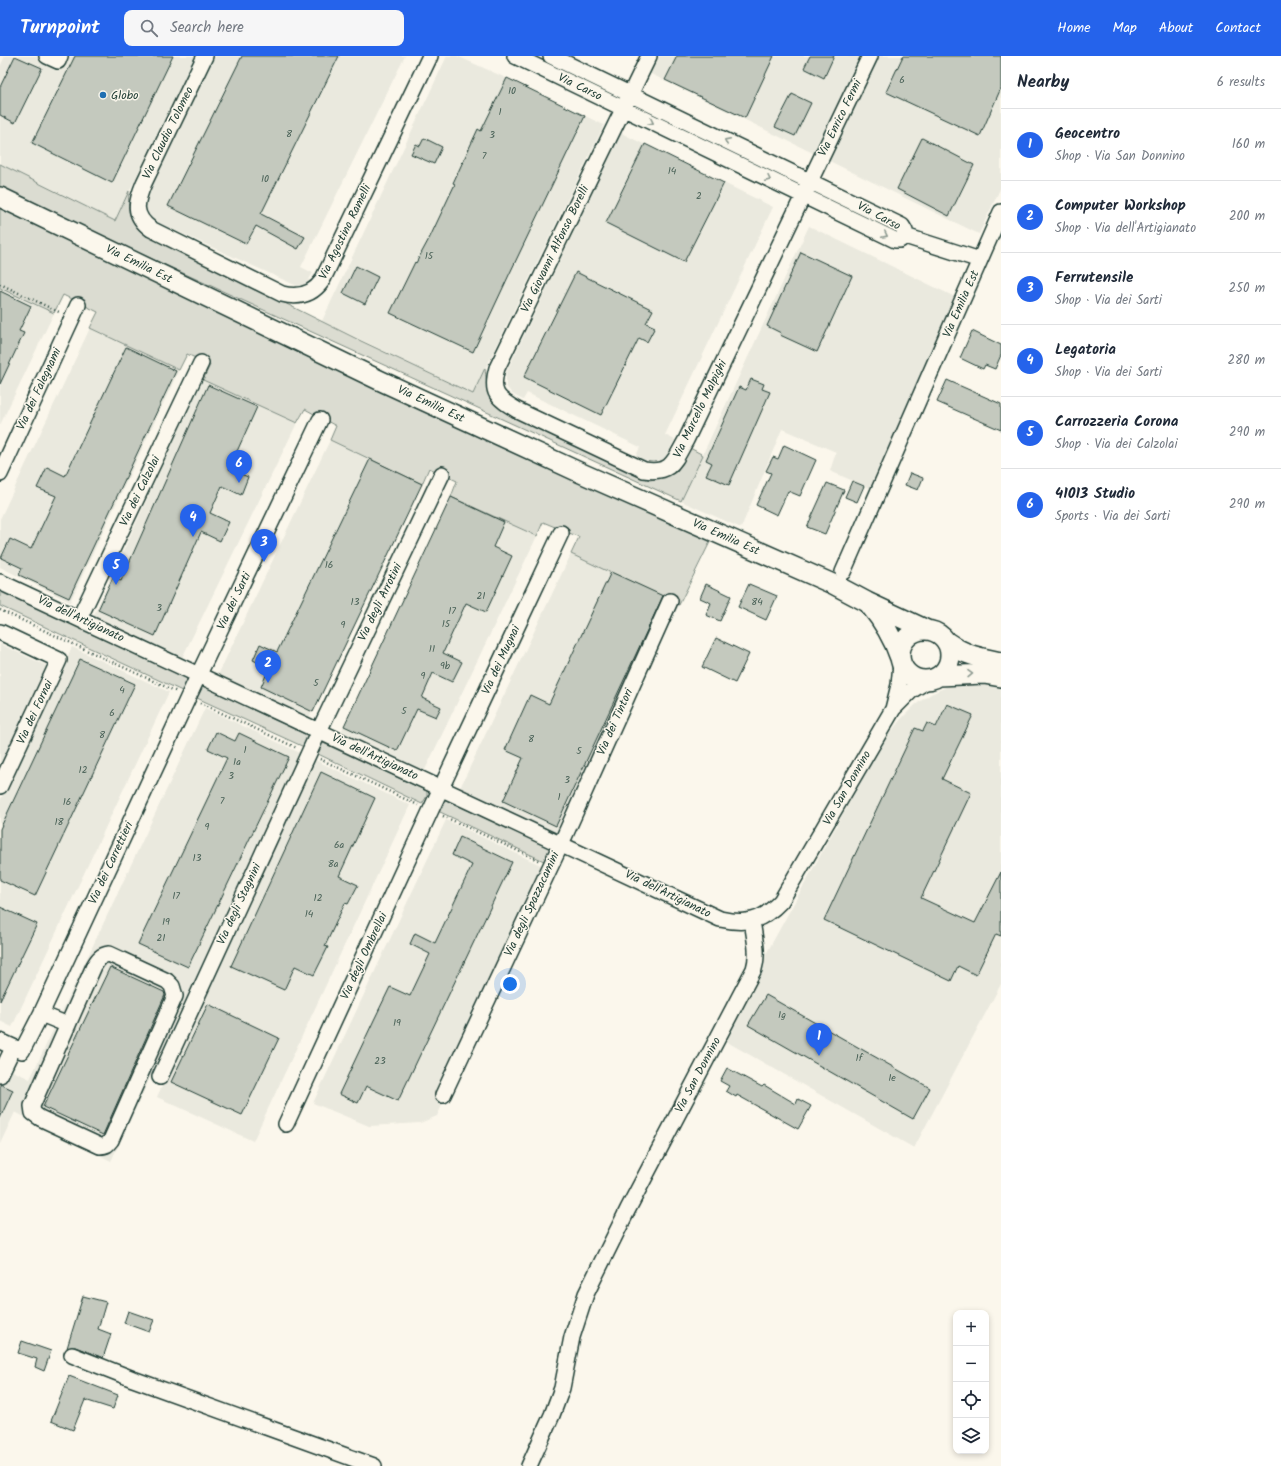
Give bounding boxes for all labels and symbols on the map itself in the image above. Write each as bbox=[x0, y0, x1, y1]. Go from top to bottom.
street label: Via Carso bbox=[555, 68, 605, 106]
house number: 6 bbox=[899, 72, 905, 88]
street label: Via Enrico Fermi bbox=[813, 75, 867, 160]
street label: Via Claudio Tolomeo bbox=[137, 83, 199, 183]
house number: 10 bbox=[508, 83, 516, 99]
place label: Globo bbox=[111, 86, 138, 105]
marker: Globo bbox=[98, 90, 108, 100]
house number: 1 bbox=[498, 104, 502, 120]
one-way arrow bbox=[647, 117, 655, 125]
house number: 8 bbox=[286, 126, 293, 142]
house number: 3 bbox=[489, 127, 495, 143]
one-way arrow bbox=[724, 138, 731, 146]
house number: 7 bbox=[482, 148, 487, 164]
house number: 14 bbox=[668, 163, 677, 179]
house number: 10 bbox=[261, 171, 269, 187]
one-way arrow bbox=[764, 174, 772, 182]
street label: Via Agostino Ramelli bbox=[314, 180, 377, 283]
street label: Via Giovanni Alfonso Borelli bbox=[516, 181, 595, 316]
house number: 2 bbox=[696, 188, 702, 204]
street label: Via Carso bbox=[854, 197, 904, 235]
one-way arrow bbox=[881, 230, 889, 238]
street label: Via Emilia Est bbox=[102, 240, 176, 289]
house number: 15 bbox=[425, 248, 434, 264]
street label: Via Emilia Est bbox=[938, 267, 984, 341]
street label: Via dei Falegnami bbox=[12, 344, 67, 433]
street label: Via Marcello Malpighi bbox=[668, 356, 733, 461]
street label: Via Emilia Est bbox=[394, 380, 468, 428]
pin: 6 bbox=[226, 450, 252, 483]
street label: Via dei Calzolai bbox=[115, 451, 166, 530]
pin: 4 bbox=[180, 504, 206, 537]
street label: Via Emilia Est bbox=[689, 514, 763, 560]
pin: 3 bbox=[251, 529, 277, 562]
pin: 5 bbox=[103, 552, 129, 585]
house number: 16 bbox=[325, 557, 333, 573]
street label: Via degli Arrotini bbox=[353, 559, 408, 644]
street label: Via dei Sarti bbox=[212, 568, 257, 633]
house number: 21 bbox=[477, 588, 485, 604]
street label: Via dell'Artigianato bbox=[35, 591, 127, 647]
house number: 13 bbox=[351, 594, 360, 610]
house number: 84 bbox=[751, 594, 763, 610]
house number: 3 bbox=[156, 600, 162, 616]
house number: 17 bbox=[448, 603, 456, 619]
house number: 15 bbox=[442, 616, 451, 632]
house number: 9 bbox=[341, 617, 346, 633]
street label: Via dei Mugnai bbox=[477, 621, 526, 698]
house number: 11 bbox=[429, 641, 435, 657]
pin: 2 bbox=[255, 650, 281, 683]
house number: 9b bbox=[440, 658, 451, 674]
house number: 9 bbox=[421, 668, 426, 684]
one-way arrow bbox=[967, 670, 973, 678]
house number: 5 bbox=[313, 675, 319, 691]
street label: Via dei Fornai bbox=[12, 676, 59, 747]
house number: 4 bbox=[119, 682, 125, 698]
street label: Via dei Tintori bbox=[592, 685, 639, 758]
house number: 5 bbox=[401, 703, 407, 719]
house number: 6 bbox=[109, 705, 115, 721]
house number: 8 bbox=[99, 727, 106, 743]
street label: Via dell'Artigianato bbox=[329, 729, 421, 785]
house number: 8 bbox=[528, 731, 535, 747]
house number: 1 bbox=[243, 742, 247, 758]
house number: 5 bbox=[576, 743, 582, 759]
street label: Via San Donnino bbox=[818, 747, 876, 829]
house number: 1a bbox=[233, 754, 241, 770]
house number: 12 bbox=[79, 762, 88, 778]
house number: 3 bbox=[228, 768, 234, 784]
house number: 3 bbox=[564, 772, 570, 788]
house number: 1 bbox=[557, 789, 561, 805]
house number: 7 bbox=[220, 793, 225, 809]
house number: 16 bbox=[63, 794, 71, 810]
house number: 18 bbox=[54, 814, 65, 830]
street label: Via dei Carrettieri bbox=[84, 818, 139, 907]
house number: 9 bbox=[205, 819, 210, 835]
house number: 6a bbox=[334, 837, 344, 853]
street label: Via degli Spazzacamini bbox=[499, 847, 565, 960]
house number: 13 bbox=[193, 850, 202, 866]
house number: 8a bbox=[328, 856, 339, 872]
street label: Via degli Stagnini bbox=[212, 859, 267, 948]
street label: Via dell'Artigianato bbox=[622, 865, 714, 923]
house number: 17 bbox=[172, 888, 180, 904]
house number: 12 bbox=[314, 890, 323, 906]
house number: 14 bbox=[305, 906, 314, 922]
street label: Via degli Ombrellai bbox=[335, 908, 393, 1003]
house number: 19 bbox=[162, 914, 170, 930]
house number: 21 bbox=[157, 930, 165, 946]
your location bbox=[500, 974, 520, 994]
house number: 1g bbox=[778, 1007, 786, 1023]
house number: 19 bbox=[393, 1015, 401, 1031]
pin: 1 bbox=[806, 1023, 832, 1056]
street label: Via San Donnino bbox=[670, 1034, 726, 1116]
house number: 1f bbox=[856, 1050, 864, 1066]
house number: 23 bbox=[374, 1053, 386, 1069]
house number: 1e bbox=[888, 1070, 896, 1086]

